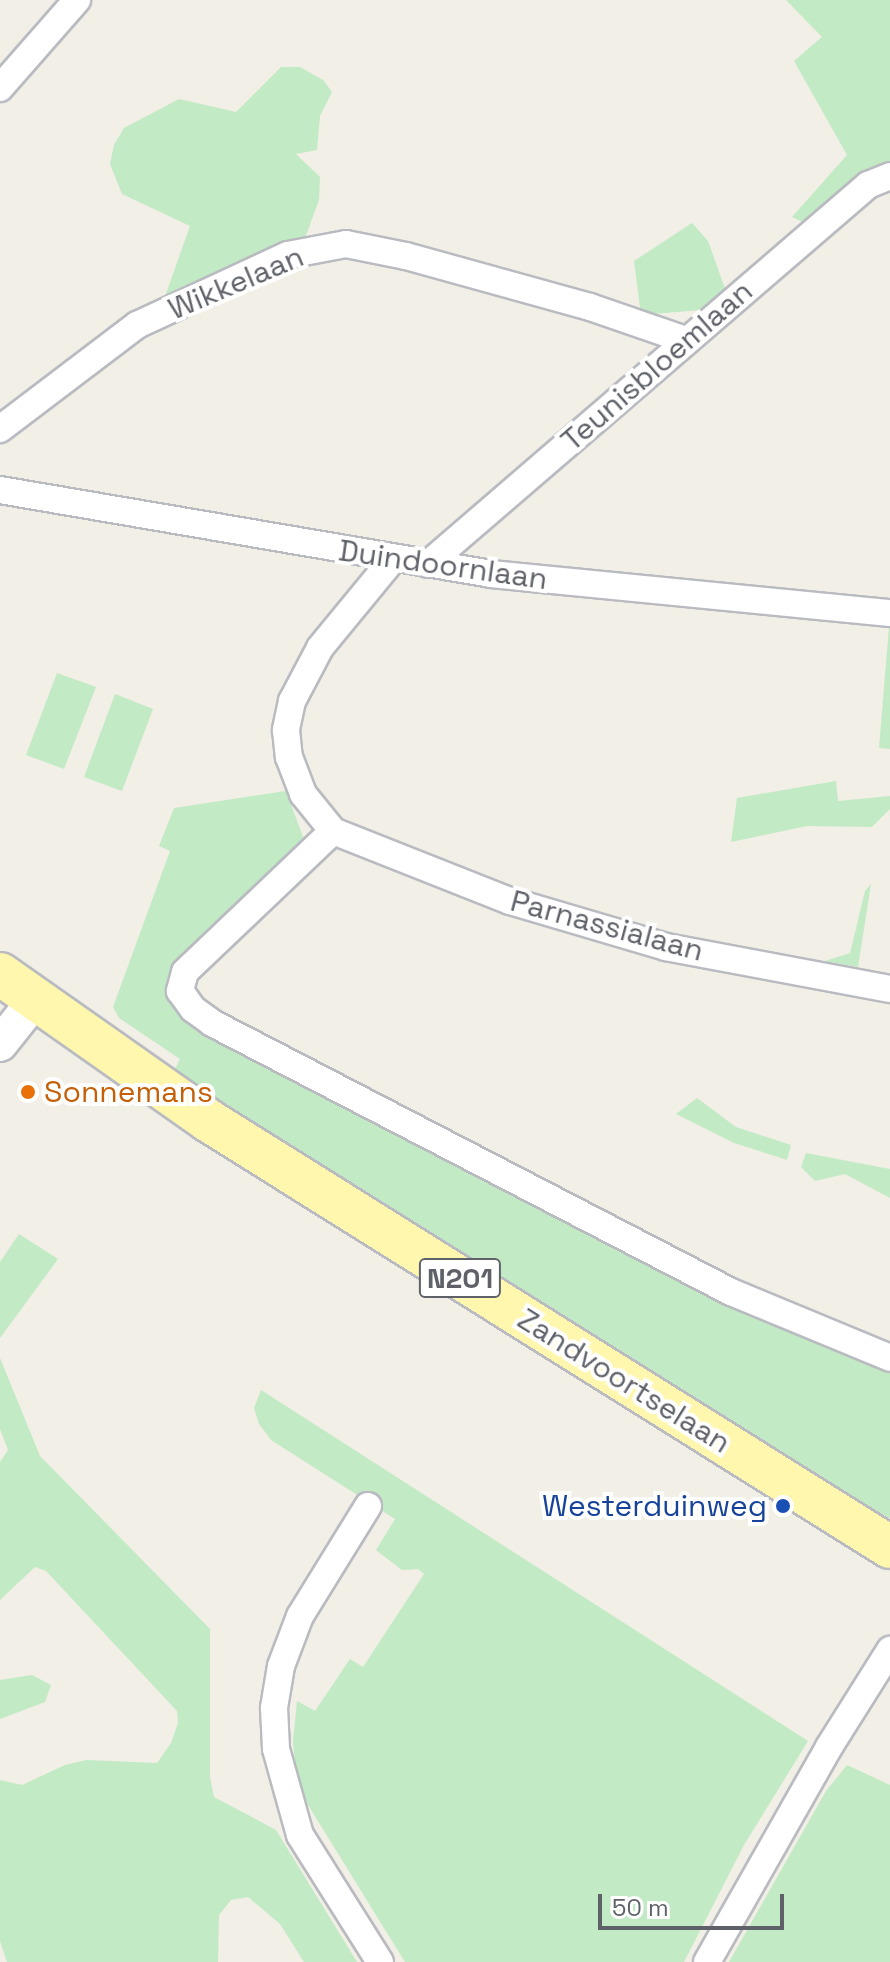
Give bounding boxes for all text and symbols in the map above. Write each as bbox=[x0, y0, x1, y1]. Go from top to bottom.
street label: Wikkelaan bbox=[163, 238, 309, 328]
street label: Teunisbloemlaan bbox=[554, 273, 760, 459]
street label: Duindoornlaan bbox=[336, 533, 550, 597]
street label: Parnassialaan bbox=[507, 883, 707, 969]
place label: Sonnemans bbox=[44, 1074, 213, 1110]
marker: Sonnemans bbox=[19, 1083, 37, 1101]
road number: N201 bbox=[418, 1254, 502, 1302]
street label: Zandvoortselaan bbox=[511, 1301, 737, 1461]
place label: Westerduinweg bbox=[542, 1488, 767, 1524]
marker: Westerduinweg bbox=[774, 1497, 792, 1515]
scale bar bbox=[602, 1878, 788, 1928]
text: 50 m bbox=[612, 1892, 669, 1923]

